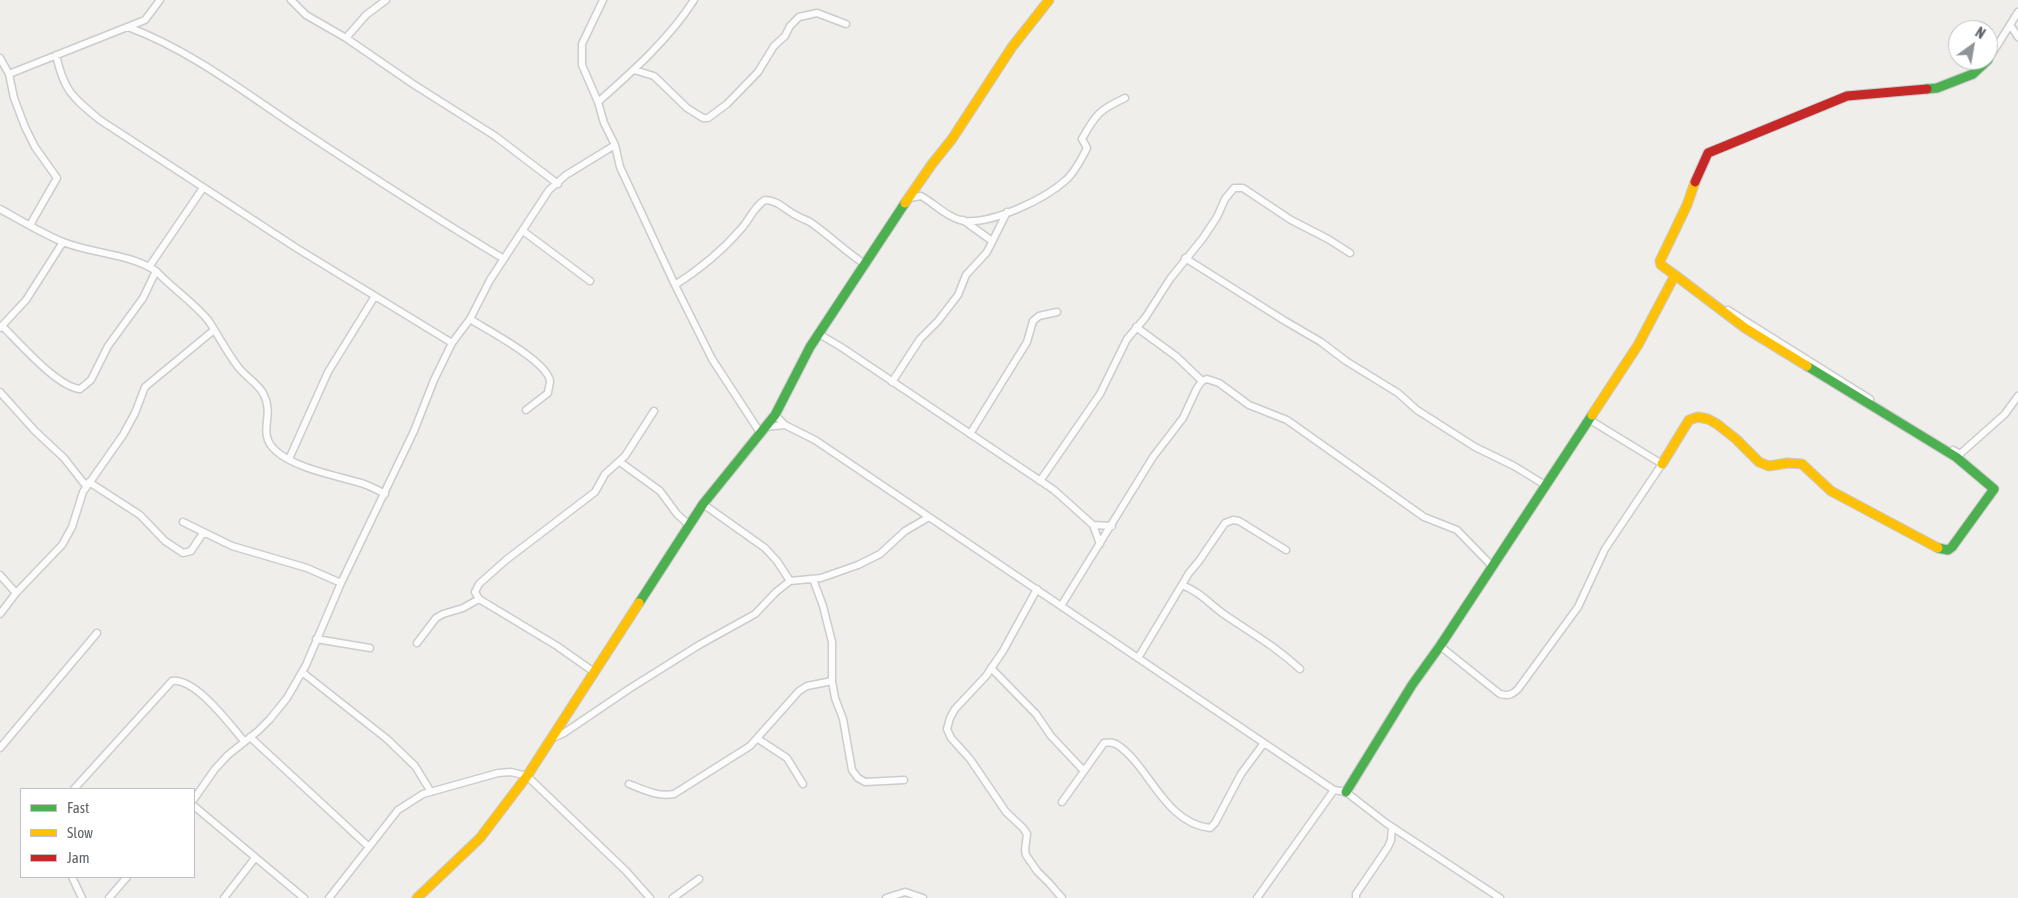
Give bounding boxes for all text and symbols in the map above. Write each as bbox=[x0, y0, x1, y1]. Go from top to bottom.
north arrow bbox=[1948, 20, 1998, 70]
text: N bbox=[1973, 24, 1988, 42]
legend bbox=[20, 788, 195, 878]
text: Fast bbox=[67, 799, 89, 816]
text: Slow bbox=[67, 824, 93, 841]
text: Jam bbox=[67, 849, 90, 866]

